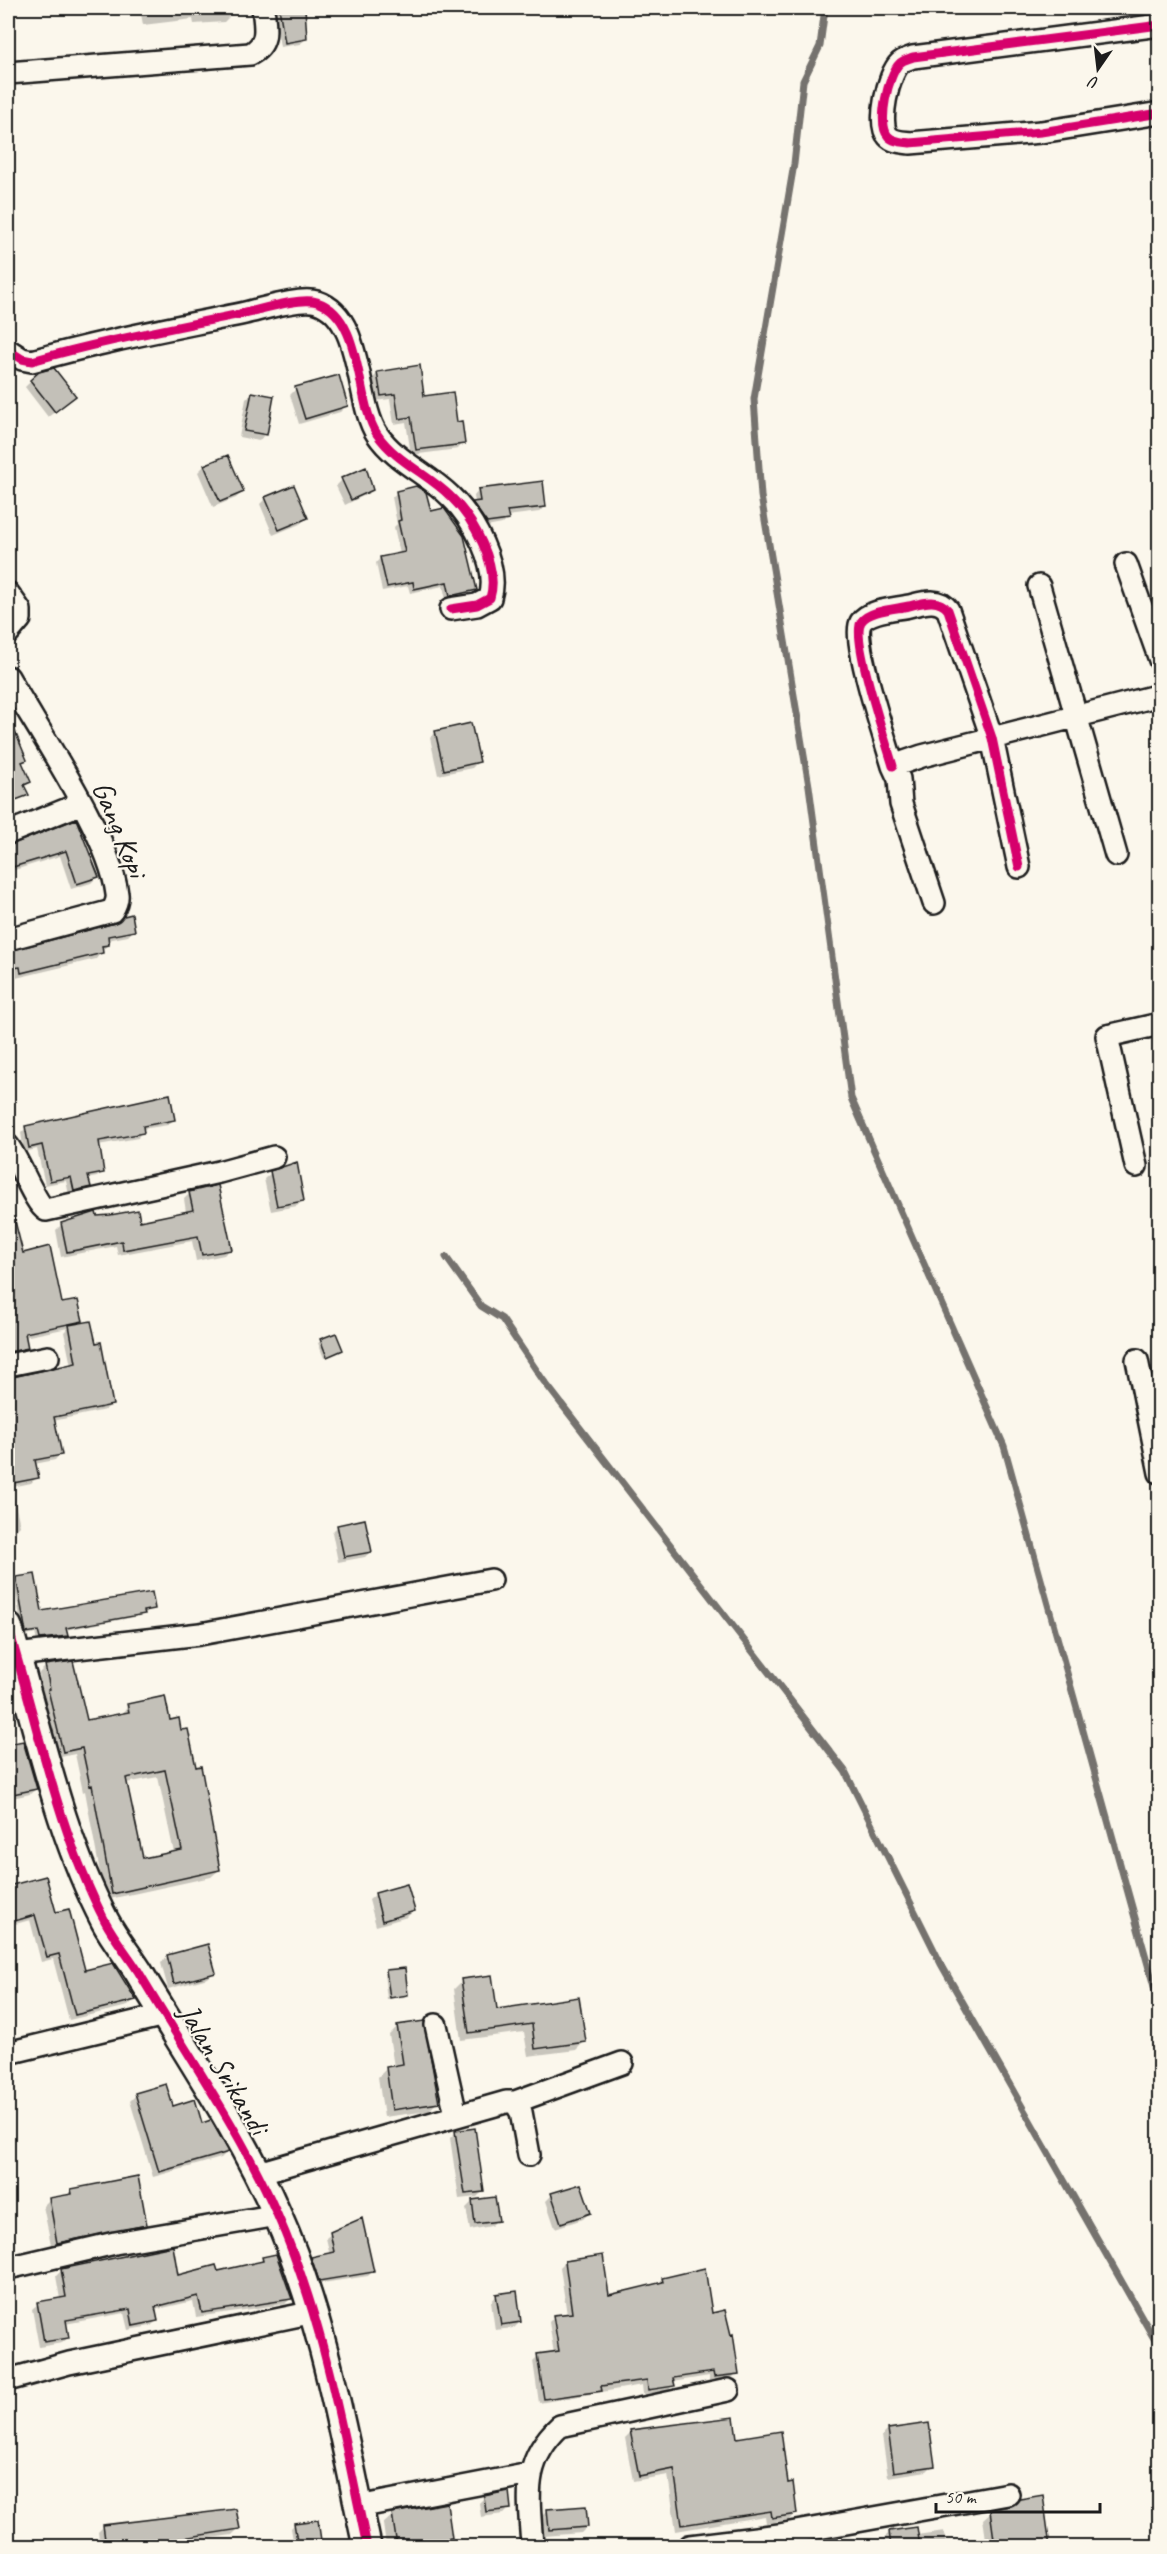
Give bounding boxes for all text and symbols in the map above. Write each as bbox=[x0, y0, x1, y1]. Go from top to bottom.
north arrow bbox=[1068, 39, 1128, 99]
text: U bbox=[1085, 71, 1101, 93]
street label: Gang Kopi bbox=[84, 775, 158, 886]
street label: Jalan Srikandi bbox=[169, 1995, 280, 2144]
scale bar bbox=[936, 2476, 1100, 2514]
text: 50 m bbox=[945, 2486, 978, 2508]

